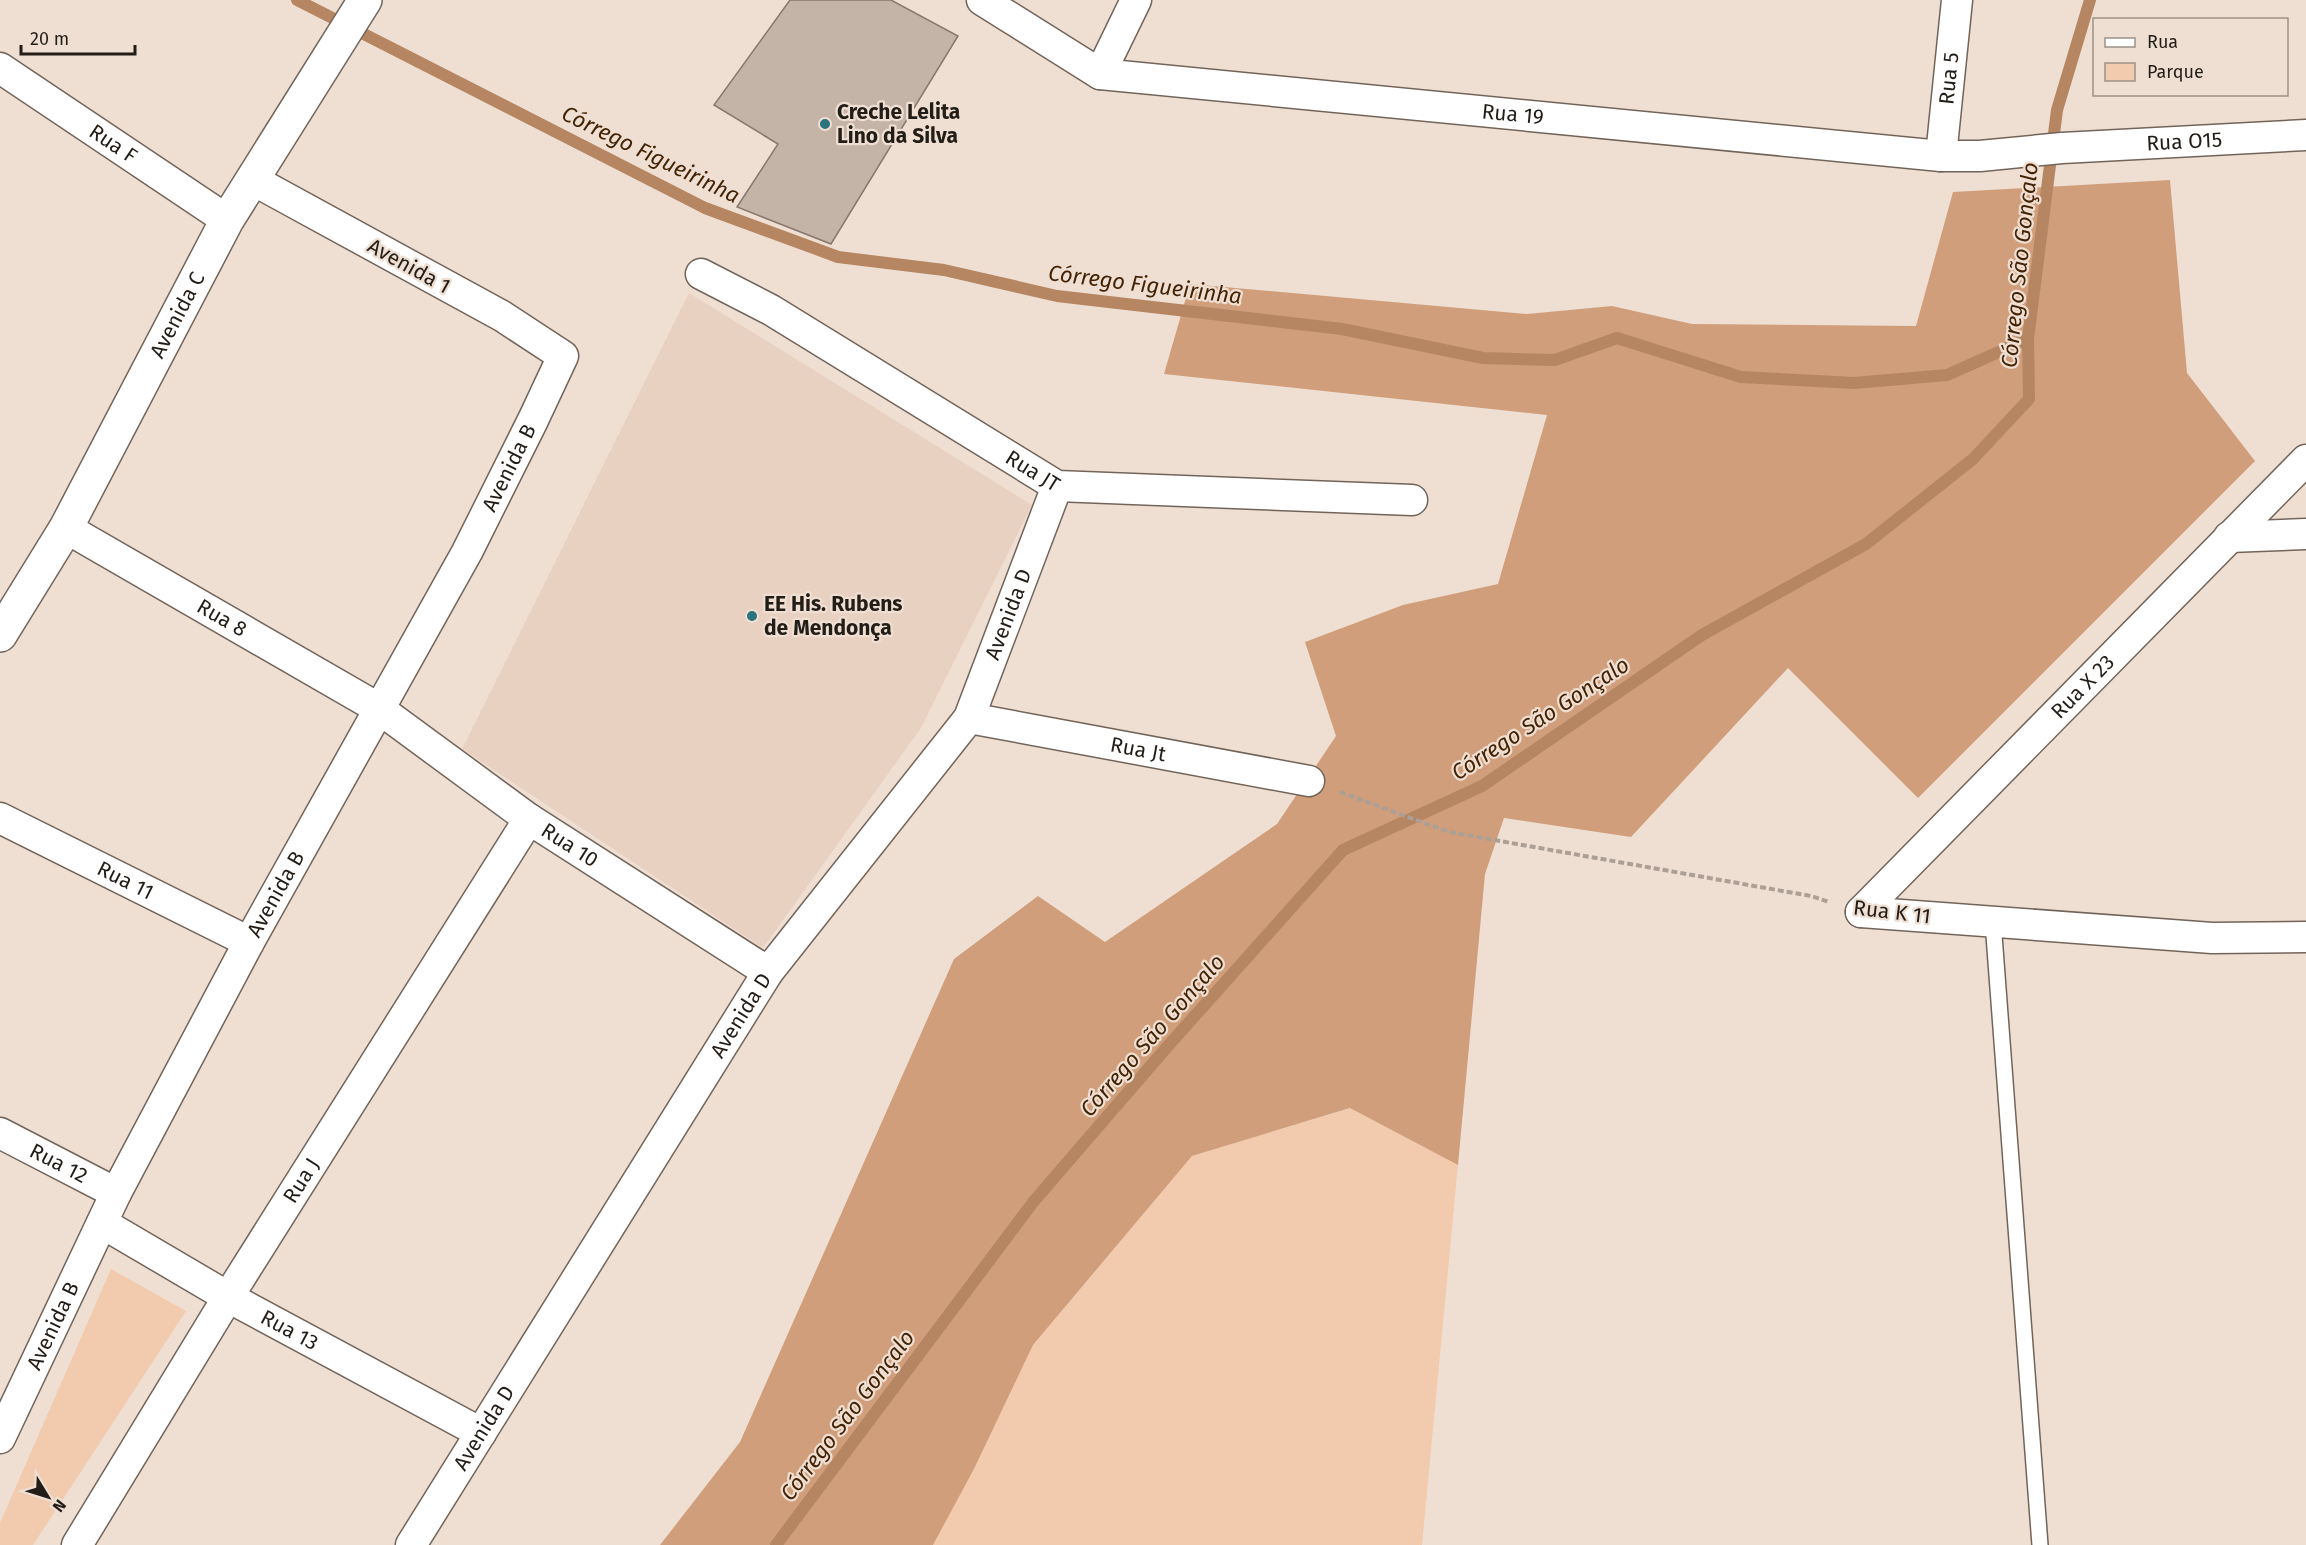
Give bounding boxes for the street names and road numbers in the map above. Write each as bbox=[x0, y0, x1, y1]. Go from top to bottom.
street label: Rua 5 bbox=[1933, 51, 1965, 106]
street label: Rua 19 bbox=[1481, 98, 1545, 130]
street label: Rua F bbox=[84, 118, 142, 169]
street label: Rua O15 bbox=[2146, 126, 2223, 156]
street label: Avenida 1 bbox=[363, 233, 455, 299]
street label: Avenida C bbox=[144, 267, 211, 362]
street label: Avenida B bbox=[476, 420, 542, 516]
street label: Rua JT bbox=[1001, 444, 1065, 498]
street label: Avenida D bbox=[979, 565, 1037, 663]
street label: Rua 8 bbox=[192, 593, 252, 643]
street label: Rua X 23 bbox=[2045, 649, 2120, 724]
street label: Rua Jt bbox=[1108, 731, 1168, 767]
street label: Rua 10 bbox=[536, 817, 603, 873]
street label: Avenida B bbox=[241, 847, 310, 942]
street label: Rua 11 bbox=[93, 855, 158, 905]
street label: Rua K 11 bbox=[1852, 894, 1932, 930]
street label: Avenida D bbox=[705, 968, 777, 1063]
street label: Rua 12 bbox=[25, 1138, 92, 1189]
street label: Rua J bbox=[277, 1153, 325, 1208]
street label: Avenida B bbox=[21, 1278, 85, 1374]
street label: Rua 13 bbox=[256, 1304, 323, 1356]
street label: Avenida D bbox=[448, 1381, 520, 1475]

